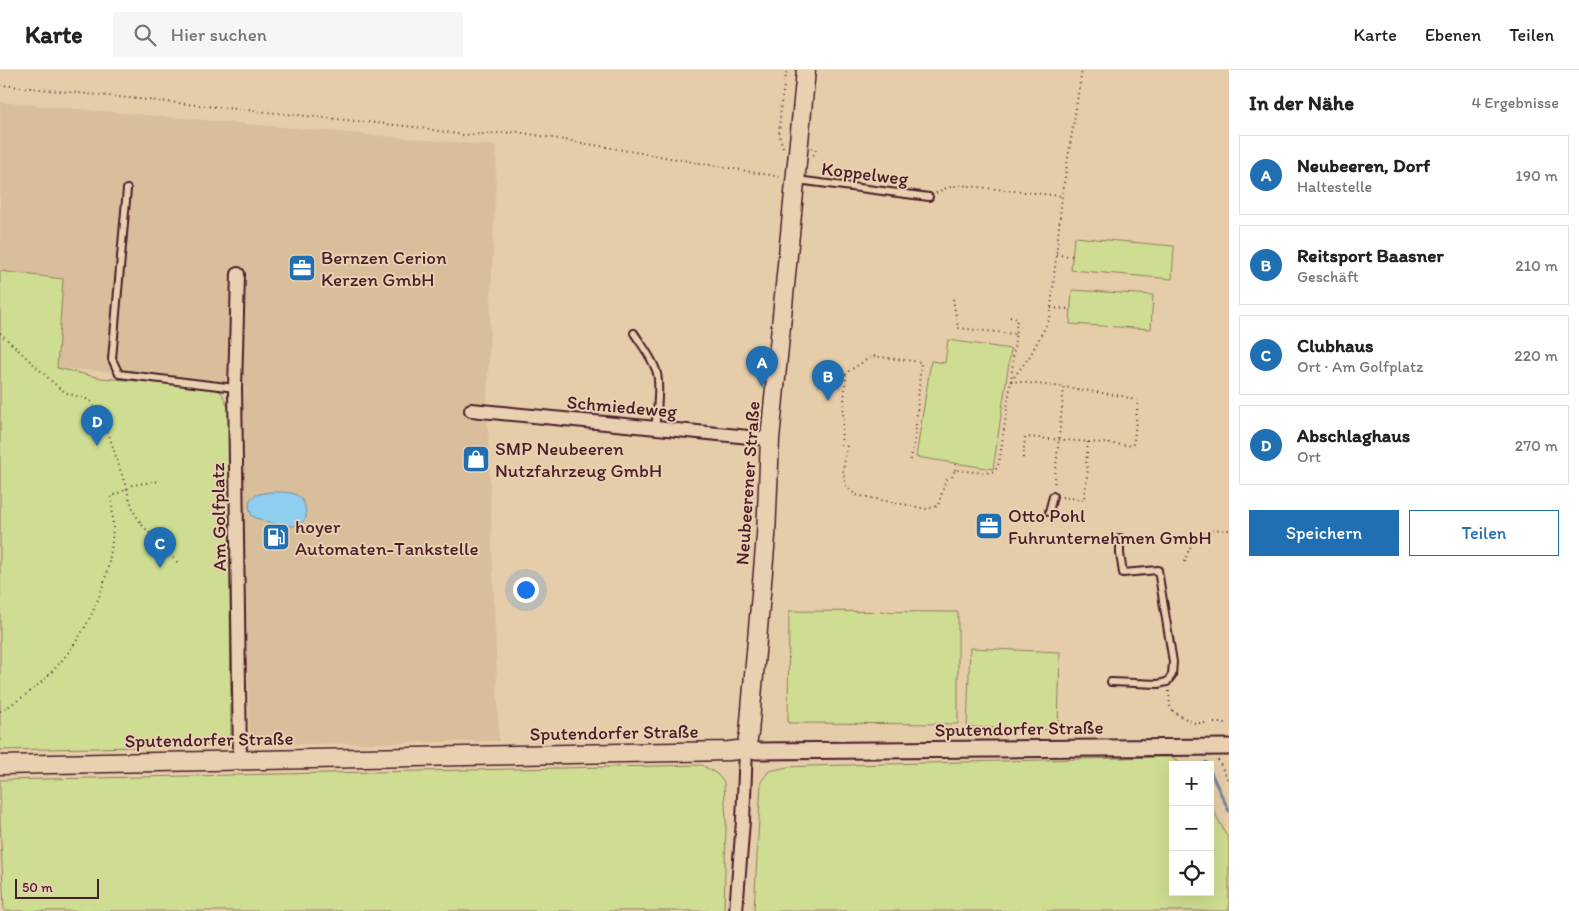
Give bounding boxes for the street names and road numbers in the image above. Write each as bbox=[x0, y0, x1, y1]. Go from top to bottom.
street label: Koppelweg bbox=[820, 157, 910, 190]
street label: Schmiedeweg bbox=[566, 390, 678, 423]
street label: Neubeerener Straße bbox=[730, 400, 765, 566]
street label: Am Golfplatz bbox=[206, 462, 231, 571]
street label: Sputendorfer Straße bbox=[934, 716, 1104, 741]
street label: Sputendorfer Straße bbox=[529, 720, 699, 745]
street label: Sputendorfer Straße bbox=[124, 727, 294, 752]

